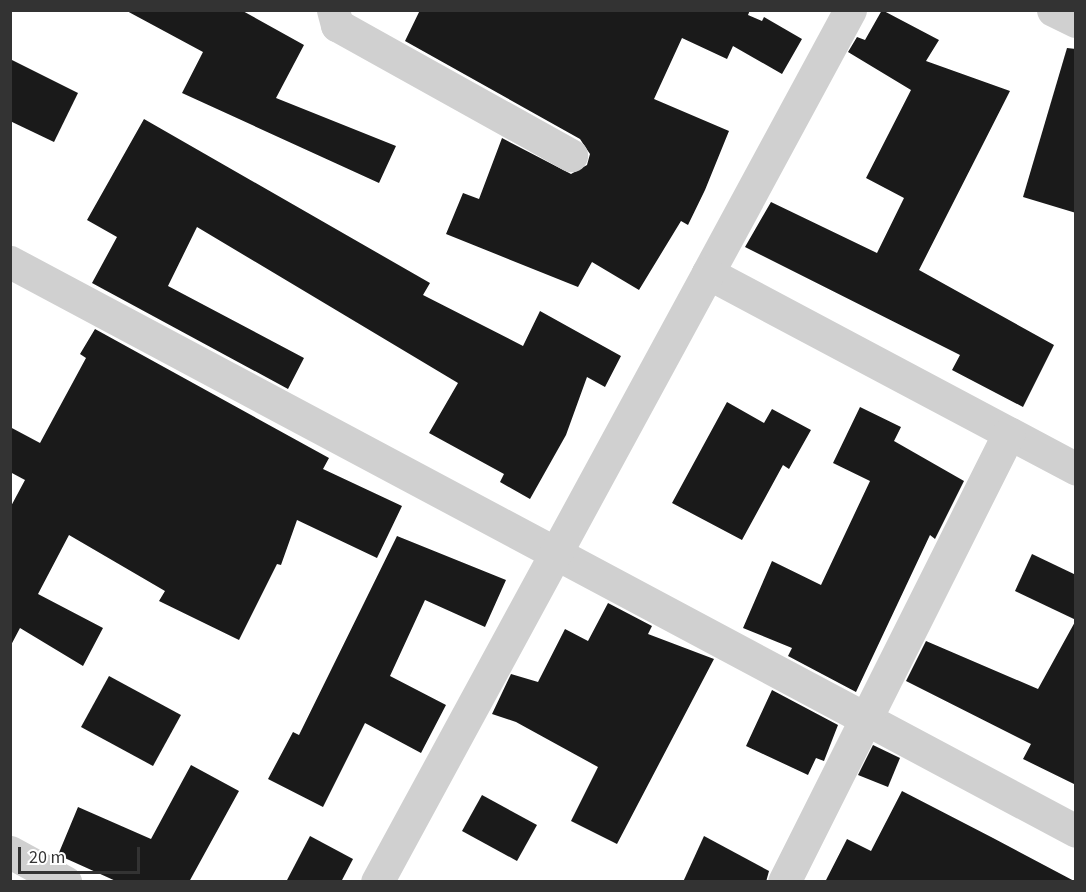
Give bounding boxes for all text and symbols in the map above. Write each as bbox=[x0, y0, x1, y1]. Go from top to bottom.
scale bar bbox=[21, 835, 142, 873]
text: 20 m bbox=[29, 845, 65, 870]

